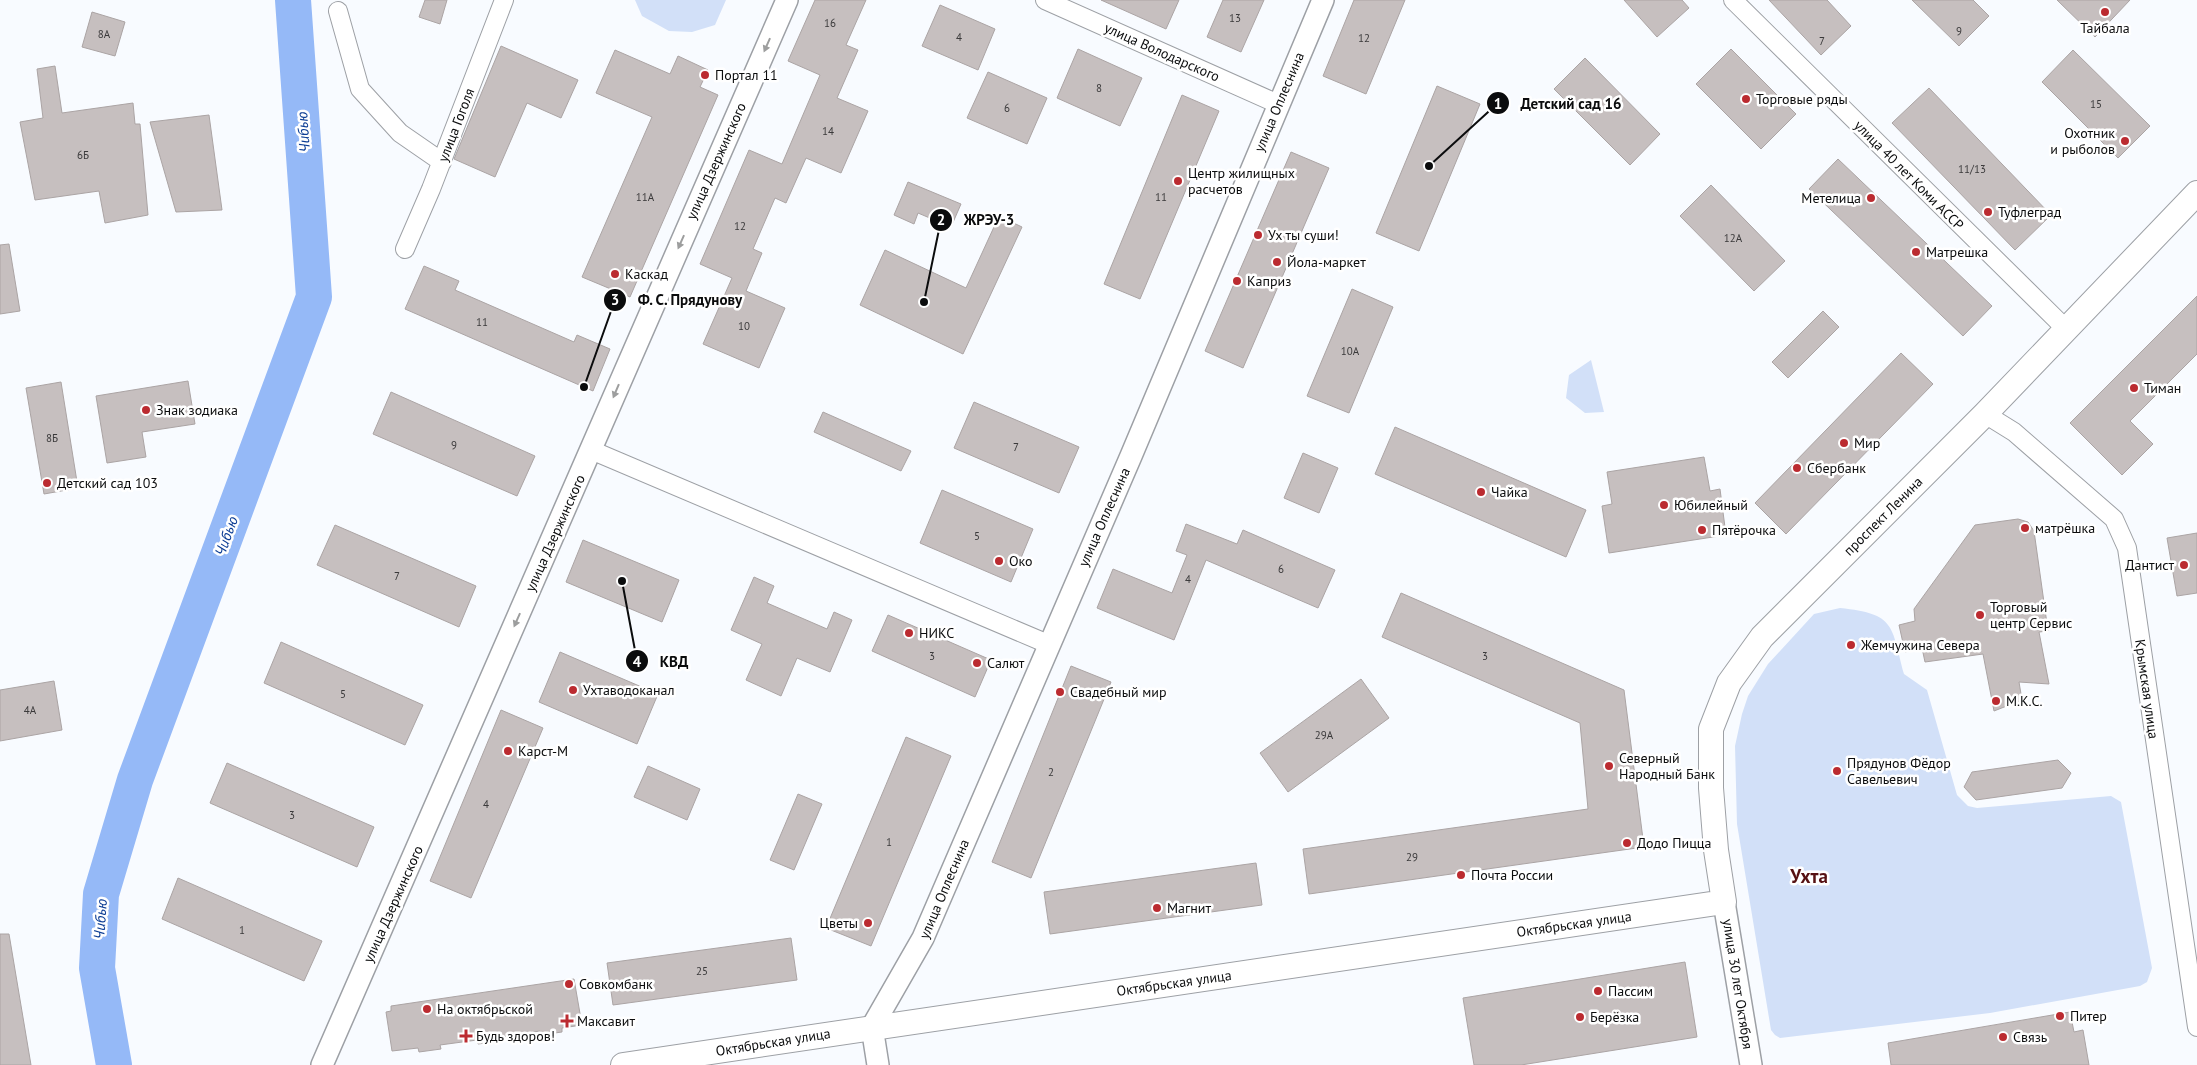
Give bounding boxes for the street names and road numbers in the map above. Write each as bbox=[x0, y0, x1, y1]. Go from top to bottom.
street label: улица Володарского bbox=[1102, 18, 1222, 86]
street label: улица Оплеснина bbox=[1250, 49, 1308, 155]
street label: улица Гоголя bbox=[434, 86, 478, 164]
street label: улица Дзержинского bbox=[682, 100, 750, 222]
street label: улица 40 лет Коми АССР bbox=[1850, 116, 1968, 234]
street label: улица Оплеснина bbox=[1074, 465, 1134, 569]
street label: улица Дзержинского bbox=[521, 472, 589, 594]
street label: проспект Ленина bbox=[1840, 473, 1926, 559]
street label: Крымская улица bbox=[2131, 638, 2163, 740]
street label: улица Оплеснина bbox=[915, 836, 973, 942]
street label: улица Дзержинского bbox=[359, 843, 427, 965]
street label: Октябрьская улица bbox=[1515, 907, 1633, 941]
street label: улица 30 лет Октября bbox=[1719, 918, 1757, 1050]
street label: Октябрьская улица bbox=[1115, 966, 1233, 1000]
street label: Октябрьская улица bbox=[714, 1024, 832, 1060]

